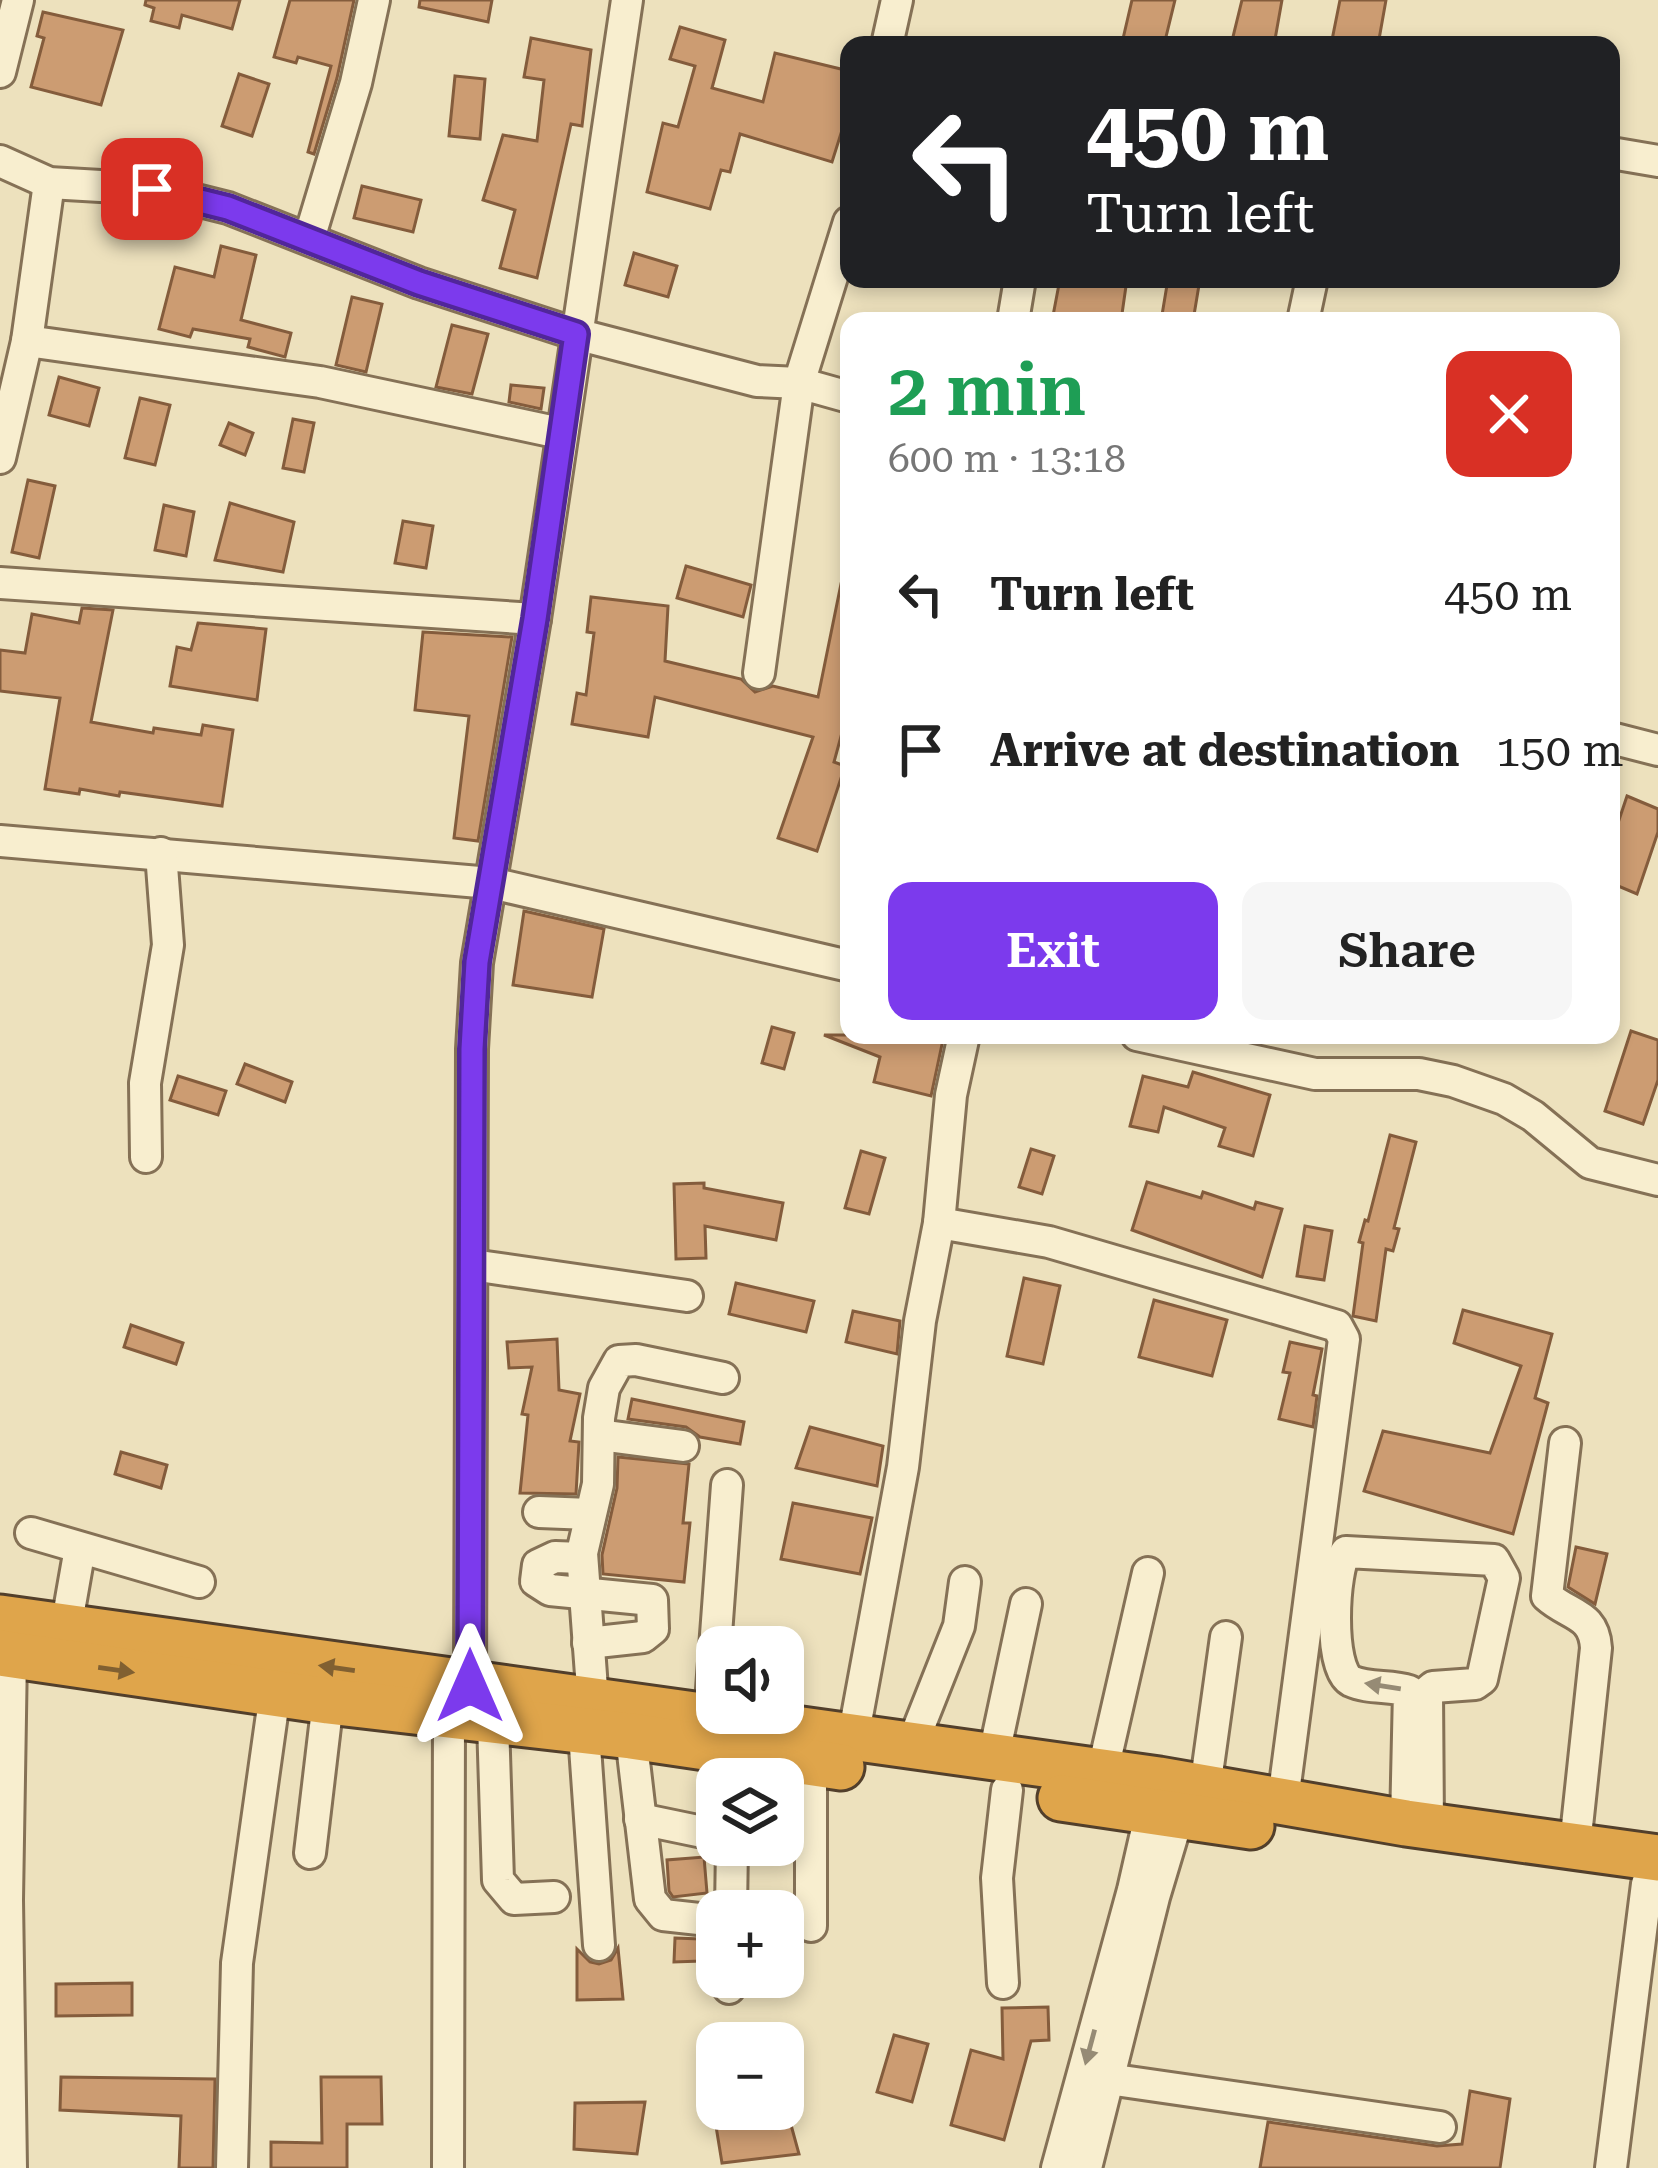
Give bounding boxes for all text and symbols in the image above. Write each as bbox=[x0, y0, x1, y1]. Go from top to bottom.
text: 450 m bbox=[1086, 82, 1329, 180]
icon: left bbox=[888, 84, 1044, 240]
pin bbox=[101, 138, 203, 240]
icon: arrive bbox=[119, 156, 185, 222]
text: Turn left bbox=[1086, 182, 1314, 245]
text: 2 min bbox=[888, 348, 1086, 433]
button: close bbox=[1446, 351, 1572, 477]
text: 600 m · 13:18 bbox=[888, 436, 1126, 482]
icon: left bbox=[888, 561, 954, 627]
text: Turn left bbox=[990, 568, 1194, 621]
text: 450 m bbox=[1444, 568, 1572, 621]
icon: arrive bbox=[888, 717, 954, 783]
text: Arrive at destination bbox=[990, 724, 1459, 777]
text: 150 m bbox=[1495, 724, 1623, 777]
button: Exit bbox=[888, 882, 1218, 1020]
button: Share bbox=[1242, 882, 1572, 1020]
position arrow bbox=[407, 1623, 533, 1749]
map controls bbox=[696, 1626, 804, 2130]
button: sound bbox=[696, 1626, 804, 1734]
one-way arrow bbox=[318, 1658, 355, 1677]
one-way arrow bbox=[98, 1661, 135, 1680]
one-way arrow bbox=[1363, 1676, 1401, 1695]
button: layers bbox=[696, 1758, 804, 1866]
button: + bbox=[696, 1890, 804, 1998]
button: − bbox=[696, 2022, 804, 2130]
one-way arrow bbox=[1080, 2029, 1099, 2066]

